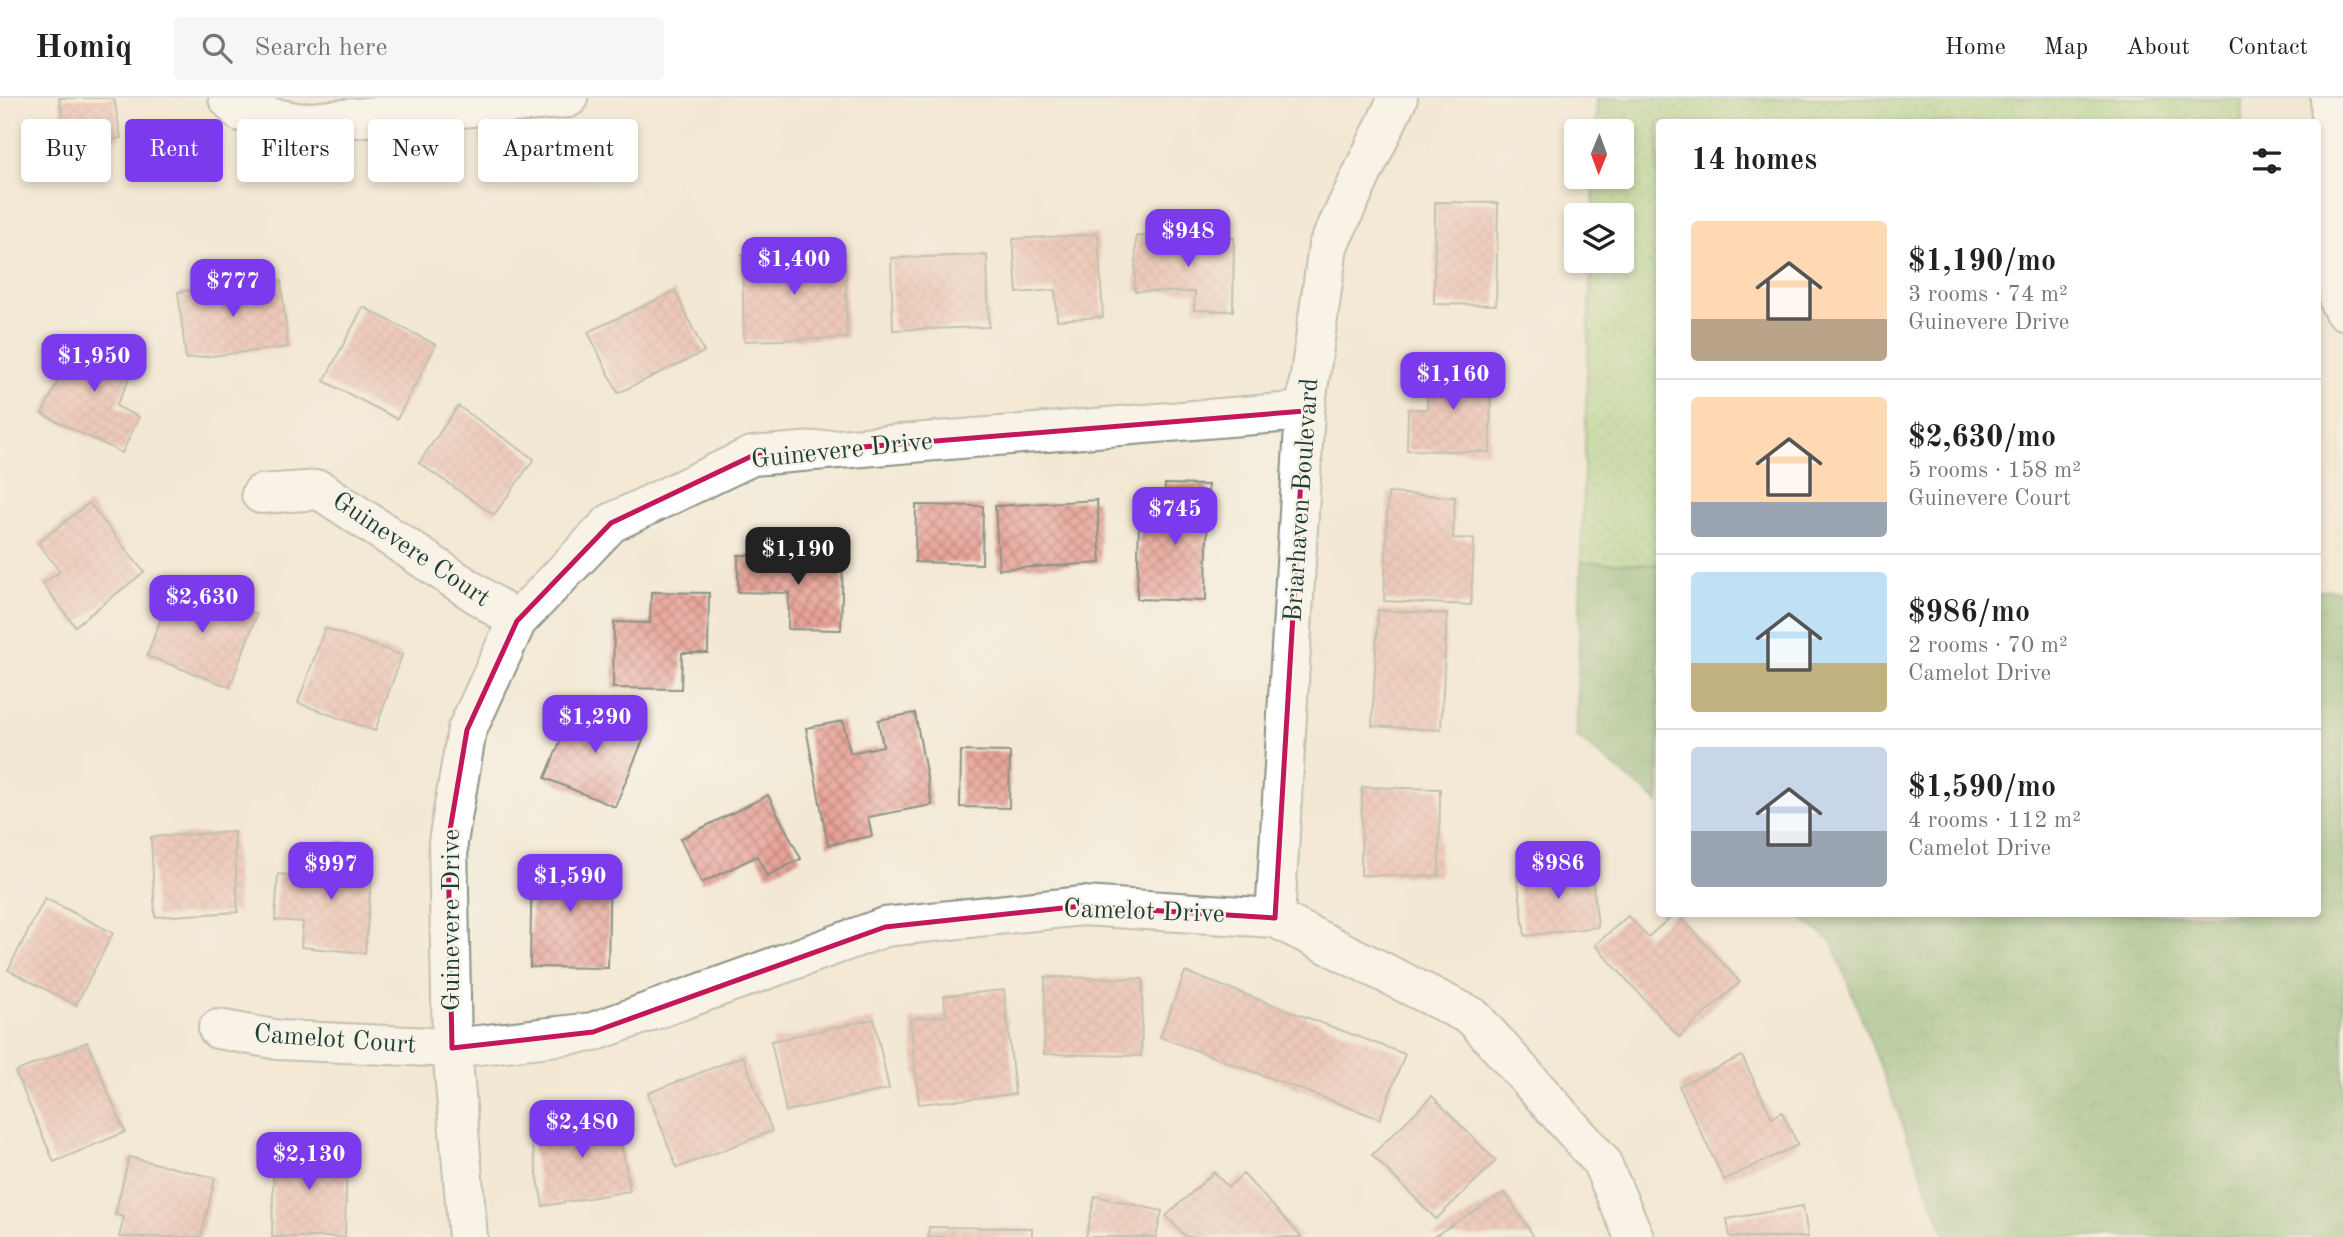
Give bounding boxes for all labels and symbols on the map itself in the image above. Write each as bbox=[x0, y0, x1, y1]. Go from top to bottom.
north arrow bbox=[1564, 119, 1634, 189]
pin: $948 bbox=[1147, 209, 1229, 269]
pin: $1,400 bbox=[737, 238, 851, 297]
pin: $777 bbox=[192, 260, 274, 319]
pin: $1,950 bbox=[37, 334, 151, 394]
pin: $1,160 bbox=[1396, 352, 1510, 412]
street label: Briarhaven Boulevard bbox=[1280, 377, 1324, 623]
street label: Guinevere Drive bbox=[750, 429, 934, 473]
street label: Guinevere Court bbox=[327, 488, 495, 612]
pin: $745 bbox=[1134, 488, 1216, 547]
pin: $1,190 bbox=[741, 528, 855, 587]
pin: $2,630 bbox=[145, 575, 259, 635]
pin: $1,290 bbox=[538, 696, 652, 755]
street label: Guinevere Drive bbox=[439, 829, 465, 1011]
pin: $997 bbox=[290, 842, 372, 902]
pin: $986 bbox=[1517, 842, 1599, 901]
pin: $1,590 bbox=[513, 854, 627, 914]
street label: Camelot Drive bbox=[1063, 896, 1225, 928]
street label: Camelot Court bbox=[253, 1021, 417, 1059]
pin: $2,480 bbox=[525, 1100, 639, 1160]
pin: $2,130 bbox=[252, 1132, 366, 1192]

